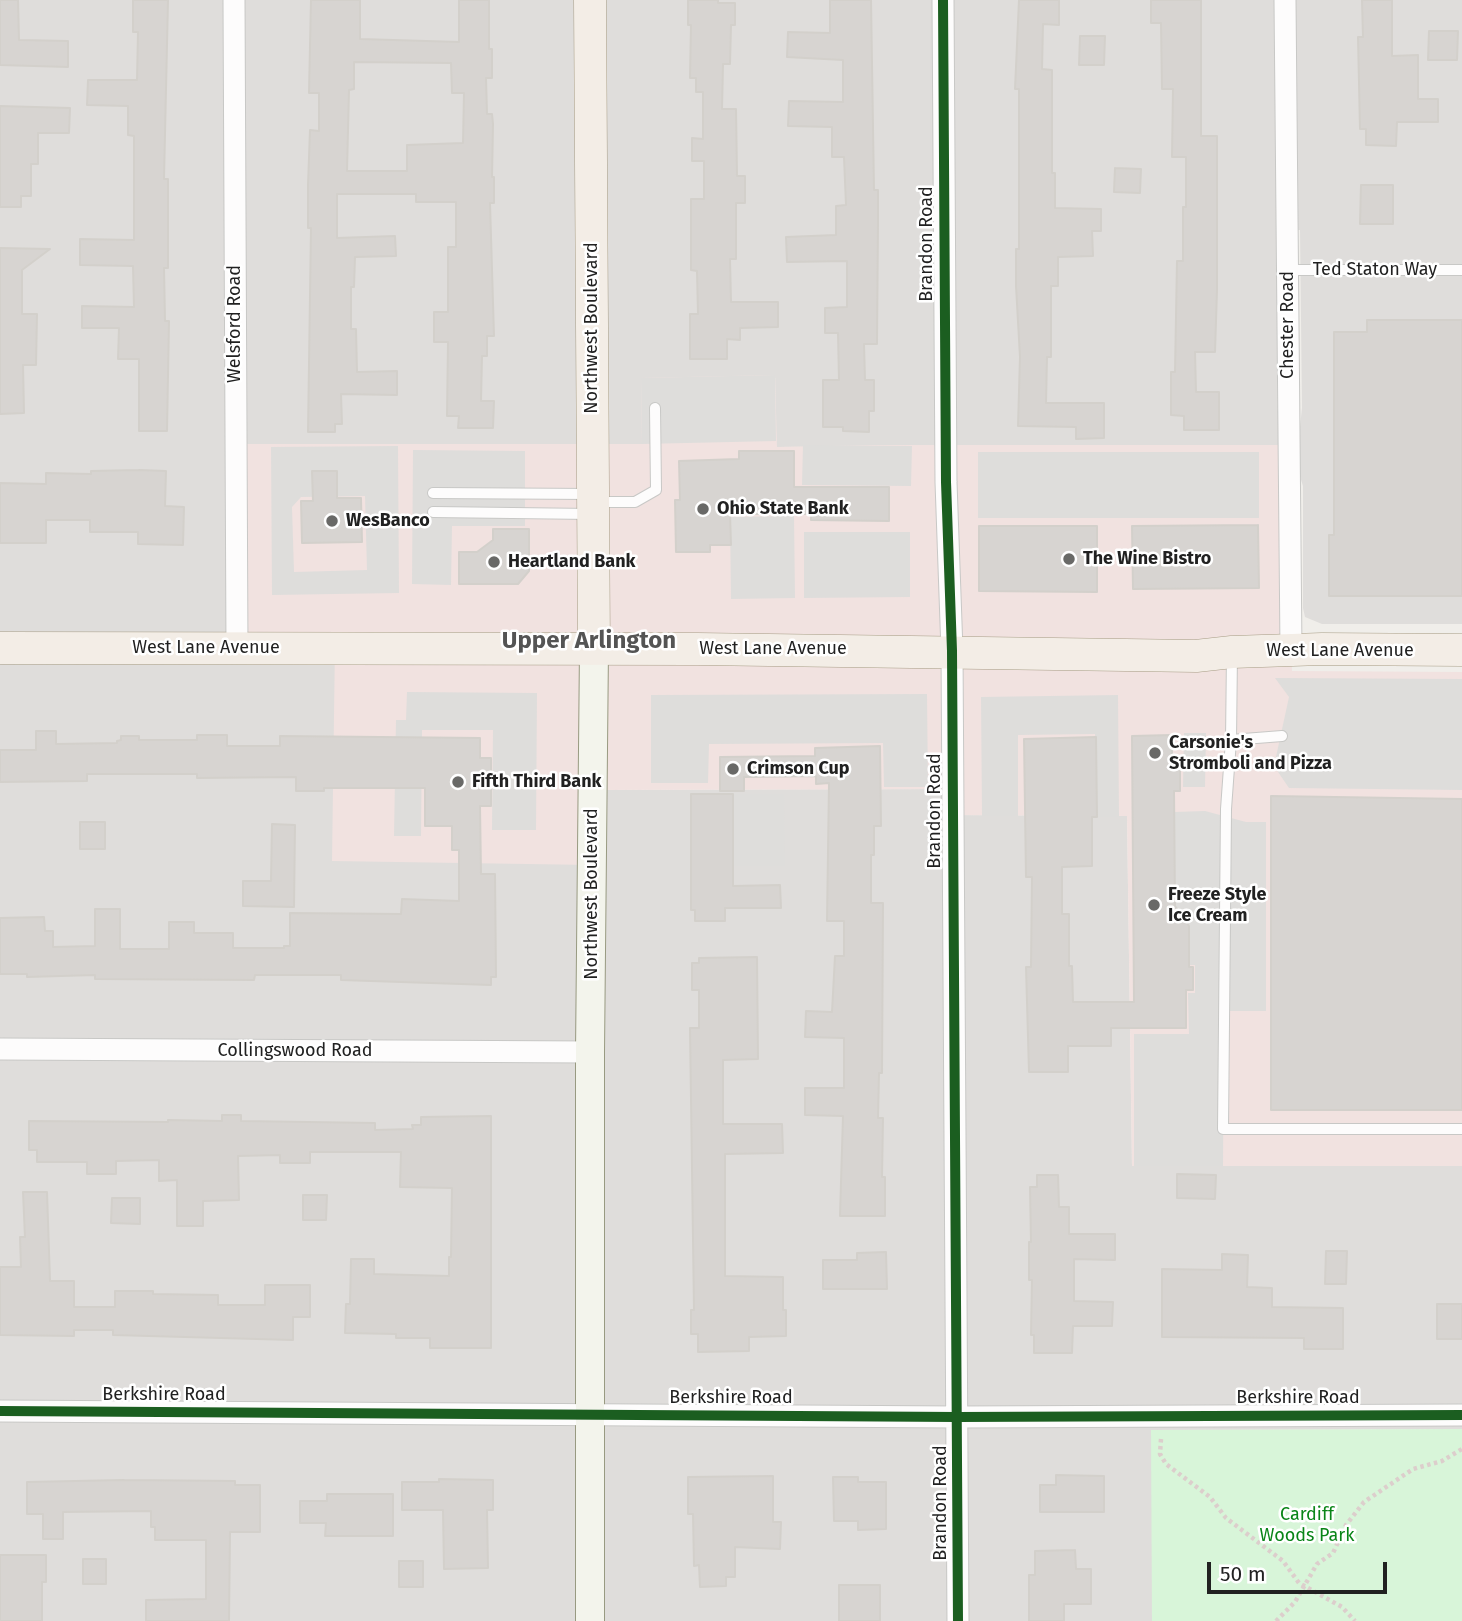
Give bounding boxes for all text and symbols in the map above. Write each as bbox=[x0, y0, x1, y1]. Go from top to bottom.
street label: Brandon Road bbox=[916, 186, 938, 302]
street label: Northwest Boulevard bbox=[581, 242, 603, 414]
street label: Ted Staton Way bbox=[1313, 259, 1437, 281]
street label: Welsford Road bbox=[224, 265, 246, 383]
street label: Chester Road bbox=[1277, 271, 1299, 379]
place label: Ohio State Bank bbox=[717, 498, 849, 520]
marker: Ohio State Bank bbox=[695, 501, 711, 517]
place label: WesBanco bbox=[346, 510, 430, 532]
marker: WesBanco bbox=[324, 513, 340, 529]
place label: The Wine Bistro bbox=[1083, 548, 1211, 570]
place label: Heartland Bank bbox=[508, 551, 635, 573]
marker: The Wine Bistro bbox=[1061, 551, 1077, 567]
marker: Heartland Bank bbox=[486, 554, 502, 570]
district label: Upper Arlington bbox=[502, 627, 676, 655]
street label: West Lane Avenue bbox=[132, 637, 280, 659]
street label: West Lane Avenue bbox=[699, 638, 847, 660]
street label: West Lane Avenue bbox=[1266, 640, 1414, 662]
place label: Carsonie's Stromboli and Pizza bbox=[1169, 732, 1332, 774]
marker: Carsonie's Stromboli and Pizza bbox=[1147, 745, 1163, 761]
street label: Brandon Road bbox=[924, 753, 946, 869]
place label: Crimson Cup bbox=[747, 758, 850, 780]
marker: Crimson Cup bbox=[725, 761, 741, 777]
place label: Fifth Third Bank bbox=[472, 771, 602, 793]
marker: Fifth Third Bank bbox=[450, 774, 466, 790]
street label: Northwest Boulevard bbox=[581, 808, 603, 980]
place label: Freeze Style Ice Cream bbox=[1168, 884, 1266, 926]
marker: Freeze Style Ice Cream bbox=[1146, 897, 1162, 913]
street label: Collingswood Road bbox=[218, 1040, 372, 1062]
street label: Berkshire Road bbox=[102, 1384, 226, 1406]
street label: Berkshire Road bbox=[669, 1387, 793, 1409]
street label: Berkshire Road bbox=[1236, 1387, 1360, 1409]
street label: Brandon Road bbox=[930, 1445, 952, 1561]
park label: Cardiff Woods Park bbox=[1259, 1504, 1355, 1546]
scale bar bbox=[1210, 1548, 1390, 1592]
text: 50 m bbox=[1220, 1561, 1266, 1587]

